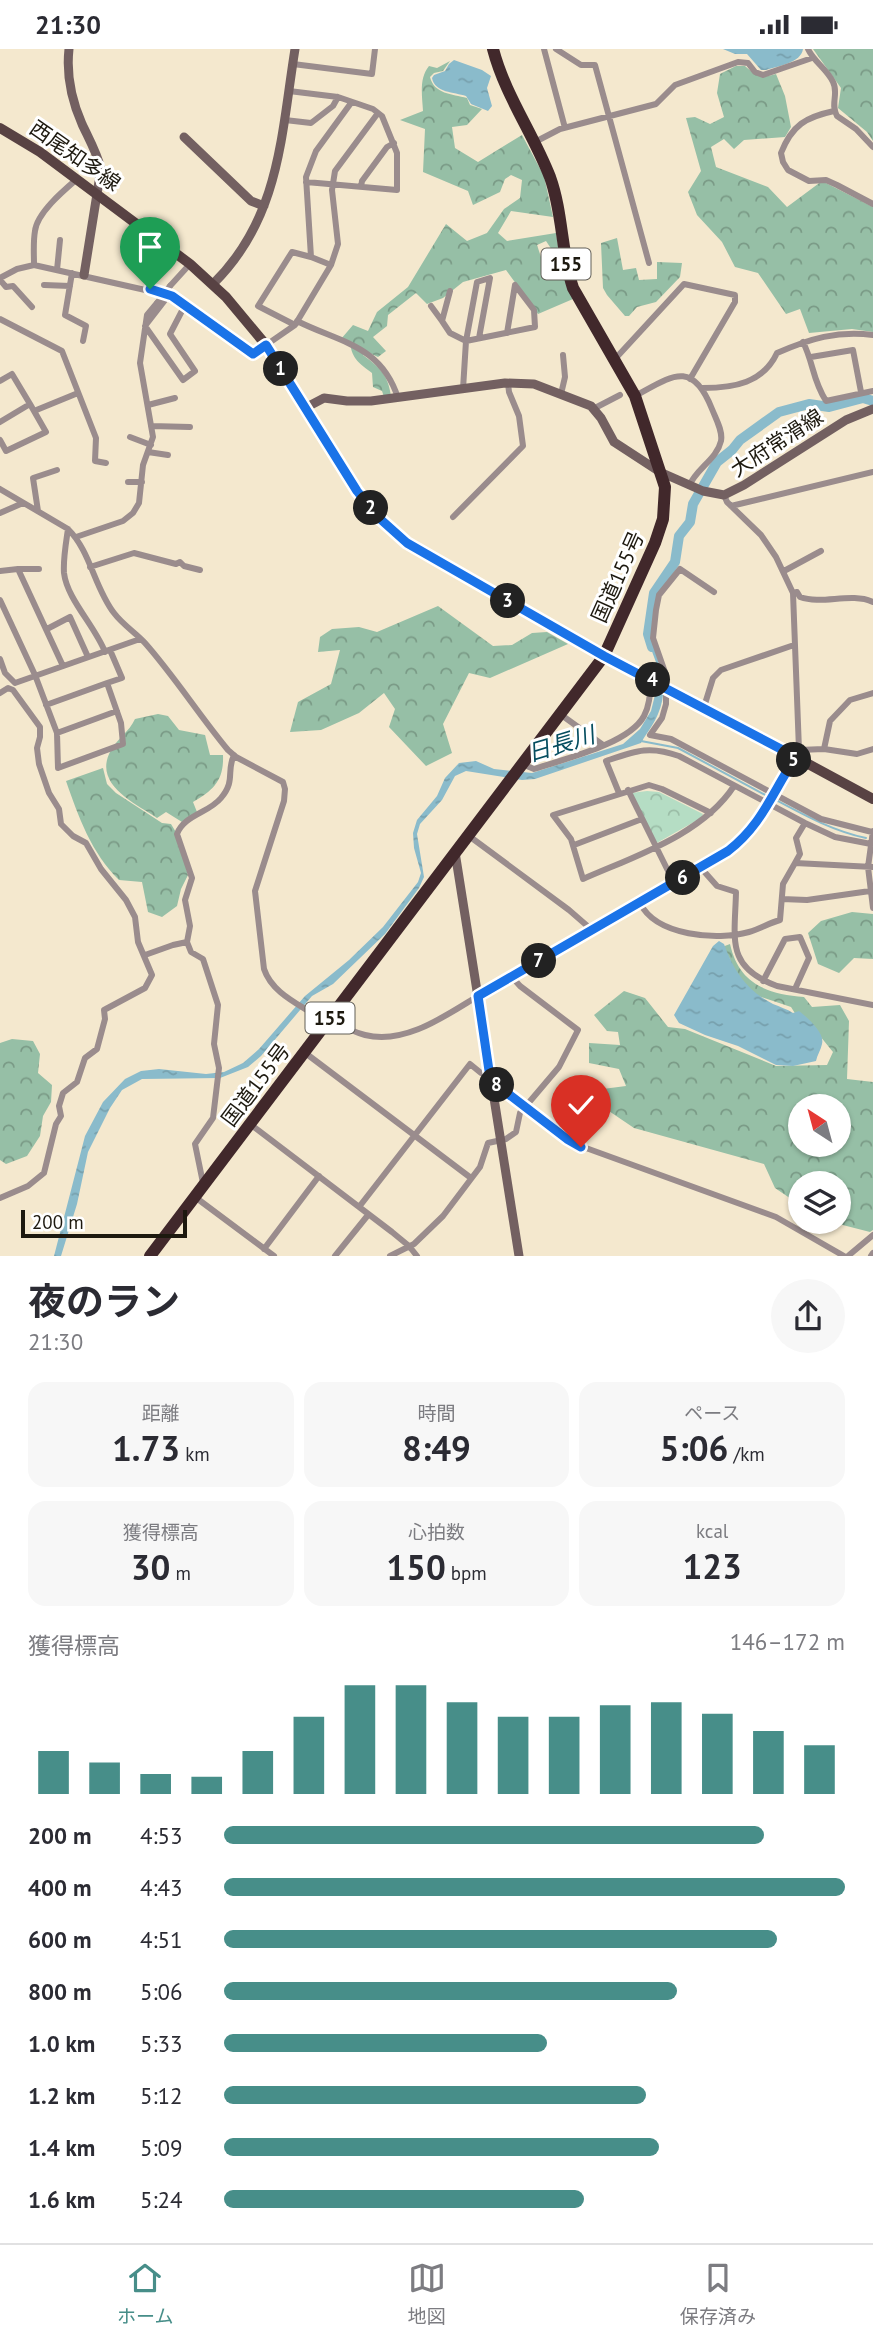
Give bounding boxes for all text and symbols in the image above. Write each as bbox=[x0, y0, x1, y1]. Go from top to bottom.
text: 21:30 bbox=[35, 8, 101, 41]
street label: 西尾知多線 bbox=[25, 114, 126, 197]
pin bbox=[120, 217, 180, 289]
icon: arrive bbox=[131, 228, 169, 266]
road number: 155 bbox=[542, 249, 590, 279]
pin: 1 bbox=[264, 351, 298, 387]
text: 1 bbox=[275, 356, 286, 380]
street label: 大府常滑線 bbox=[725, 403, 828, 482]
pin: 2 bbox=[354, 491, 388, 525]
text: 2 bbox=[365, 495, 376, 519]
street label: 国道155号 bbox=[585, 527, 650, 627]
pin: 3 bbox=[490, 583, 526, 619]
text: 3 bbox=[502, 588, 513, 612]
pin: 4 bbox=[636, 663, 670, 697]
text: 4 bbox=[647, 667, 658, 691]
water label: 日長川 bbox=[524, 719, 601, 767]
pin: 5 bbox=[776, 743, 812, 777]
text: 5 bbox=[788, 747, 799, 771]
pin: 6 bbox=[666, 861, 700, 895]
text: 6 bbox=[677, 865, 688, 889]
pin: 7 bbox=[522, 943, 556, 979]
text: 7 bbox=[533, 948, 544, 972]
road number: 155 bbox=[306, 1002, 354, 1033]
street label: 国道155号 bbox=[216, 1038, 296, 1132]
pin: 8 bbox=[480, 1067, 514, 1103]
text: 8 bbox=[491, 1072, 502, 1096]
pin bbox=[551, 1075, 611, 1147]
icon: check bbox=[562, 1086, 600, 1124]
north arrow bbox=[788, 1094, 850, 1157]
map controls bbox=[788, 1094, 851, 1234]
button: layers bbox=[788, 1171, 851, 1234]
scale bar bbox=[21, 1207, 187, 1239]
text: 200 m bbox=[32, 1210, 84, 1234]
text: 夜のラン bbox=[28, 1276, 180, 1325]
button: share bbox=[771, 1279, 845, 1353]
text: 21:30 bbox=[28, 1327, 83, 1356]
text: 距離 bbox=[142, 1401, 180, 1425]
text: 時間 bbox=[417, 1401, 456, 1425]
text: ペース bbox=[684, 1401, 740, 1425]
text: 1.73 bbox=[112, 1425, 180, 1471]
text: 8:49 bbox=[402, 1425, 471, 1471]
text: 5:06 bbox=[660, 1425, 728, 1471]
text: km bbox=[180, 1442, 210, 1466]
text: /km bbox=[728, 1442, 765, 1466]
text: kcal bbox=[696, 1519, 728, 1543]
text: 獲得標高 bbox=[123, 1520, 199, 1544]
text: 心拍数 bbox=[408, 1520, 465, 1544]
text: 123 bbox=[682, 1543, 742, 1589]
text: 30 bbox=[131, 1544, 170, 1590]
text: 150 bbox=[386, 1544, 446, 1590]
text: m bbox=[170, 1561, 191, 1585]
text: bpm bbox=[446, 1561, 487, 1585]
text: 146–172 m bbox=[730, 1627, 845, 1656]
text: 獲得標高 bbox=[28, 1631, 120, 1660]
text: 200 m bbox=[28, 1821, 91, 1850]
text: 4:53 bbox=[140, 1821, 183, 1850]
text: 400 m bbox=[28, 1873, 91, 1902]
text: 4:43 bbox=[140, 1873, 183, 1902]
text: 600 m bbox=[28, 1925, 91, 1954]
text: 4:51 bbox=[140, 1925, 183, 1954]
text: 800 m bbox=[28, 1977, 91, 2006]
text: 5:06 bbox=[140, 1977, 183, 2006]
text: 1.0 km bbox=[28, 2029, 95, 2058]
text: 5:33 bbox=[140, 2029, 183, 2058]
text: 1.2 km bbox=[28, 2081, 95, 2110]
text: 5:12 bbox=[140, 2081, 183, 2110]
text: 1.4 km bbox=[28, 2133, 95, 2162]
text: 5:09 bbox=[140, 2133, 183, 2162]
text: 1.6 km bbox=[28, 2185, 95, 2214]
text: 5:24 bbox=[140, 2185, 183, 2214]
tab: ホーム bbox=[117, 2259, 174, 2328]
tab: 地図 bbox=[408, 2259, 446, 2328]
tab: 保存済み bbox=[680, 2259, 756, 2328]

